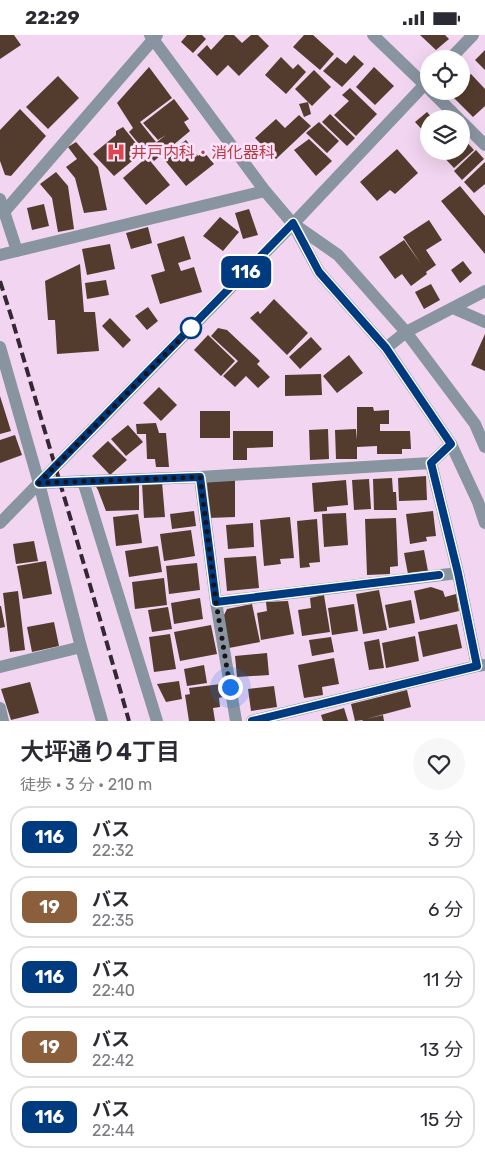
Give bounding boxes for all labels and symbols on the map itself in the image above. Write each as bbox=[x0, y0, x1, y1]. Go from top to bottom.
hospital icon: 井戸内科・消化器科 bbox=[105, 141, 127, 163]
place label: 井戸内科・消化器科 bbox=[131, 143, 275, 162]
line badge: 116 bbox=[217, 256, 275, 288]
unlabelled marker bbox=[180, 317, 202, 339]
your location bbox=[218, 675, 243, 700]

